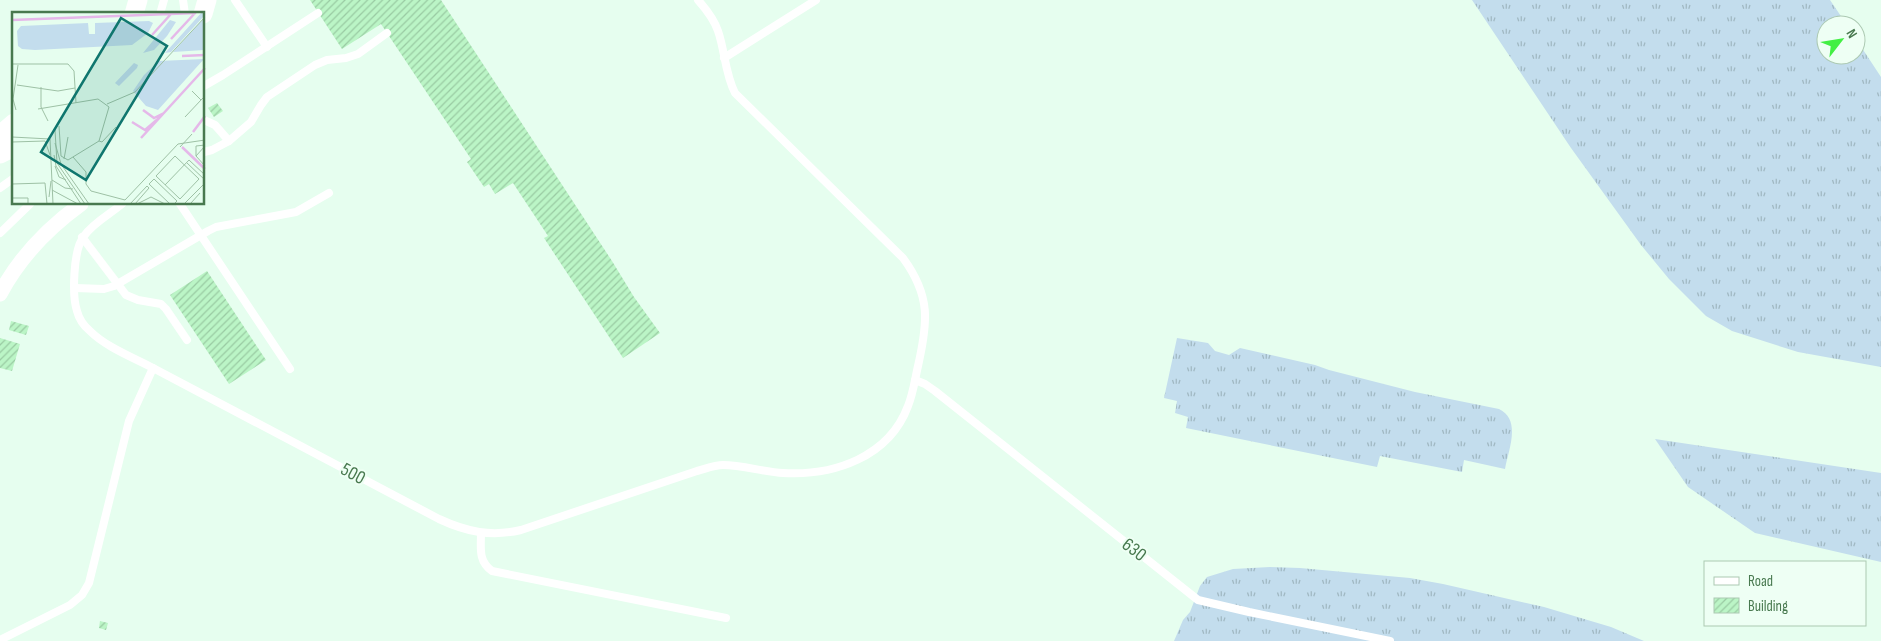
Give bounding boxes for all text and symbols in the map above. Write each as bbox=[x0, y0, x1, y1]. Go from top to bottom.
inset map bbox=[12, 12, 205, 205]
north arrow bbox=[1816, 15, 1866, 65]
text: N bbox=[1843, 26, 1861, 41]
street label: 500 bbox=[337, 458, 369, 490]
street label: 630 bbox=[1117, 533, 1151, 567]
legend bbox=[1704, 561, 1866, 626]
text: Road bbox=[1748, 572, 1773, 591]
text: Building bbox=[1748, 597, 1788, 616]

